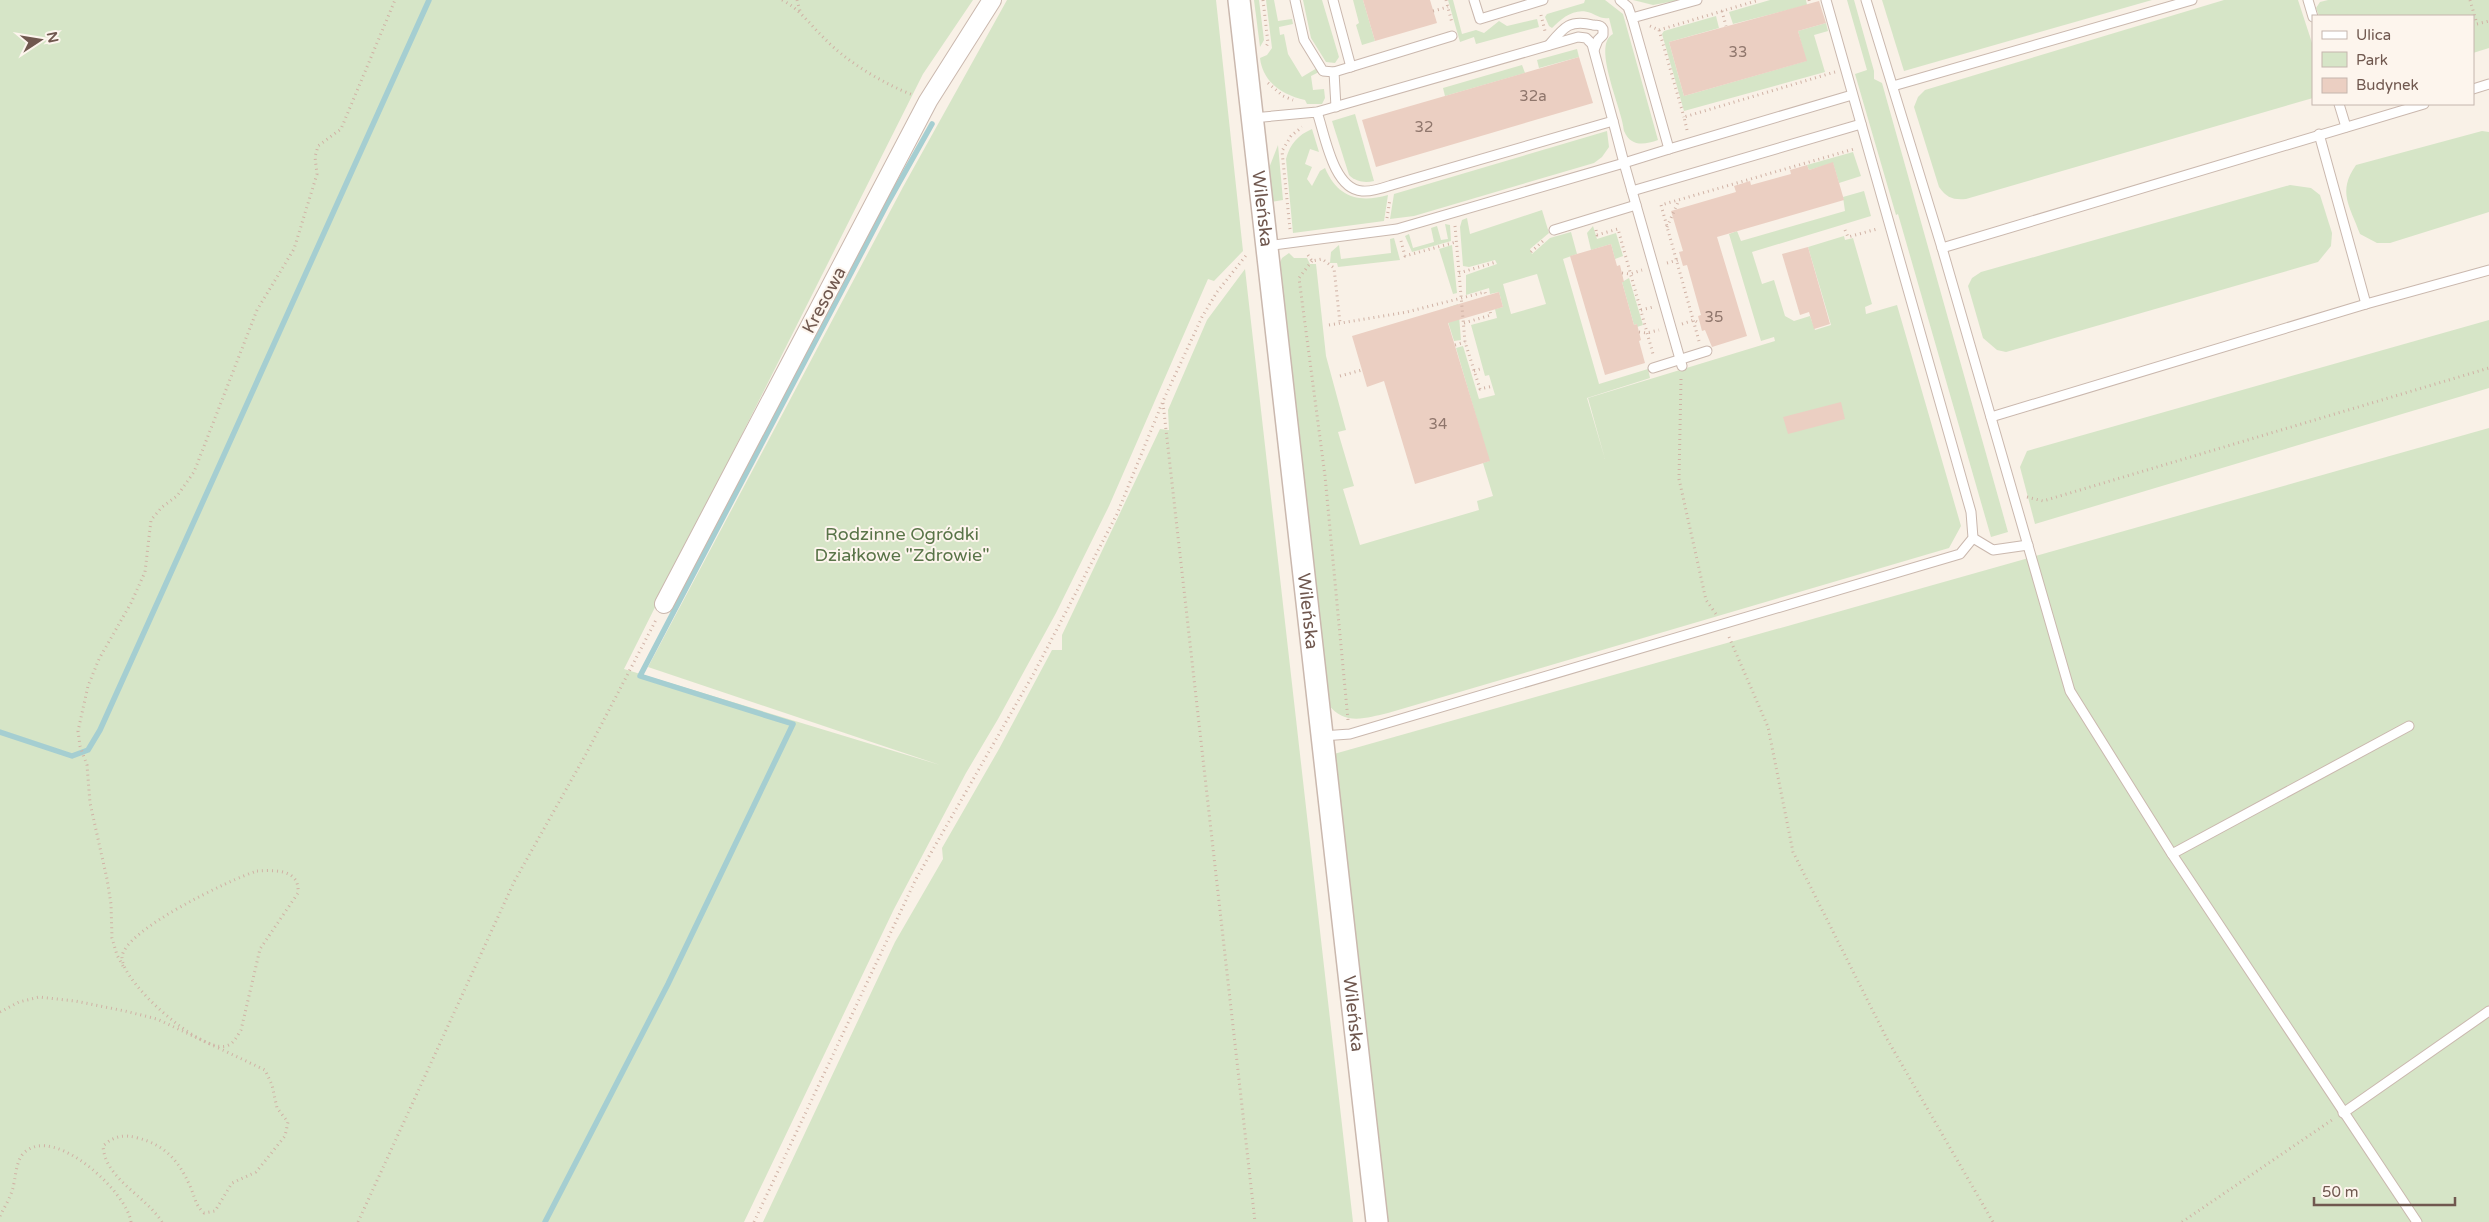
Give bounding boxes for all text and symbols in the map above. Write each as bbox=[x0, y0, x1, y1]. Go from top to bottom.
north arrow bbox=[15, 15, 65, 65]
legend bbox=[2312, 15, 2474, 105]
text: Ulica bbox=[2356, 26, 2391, 44]
text: N bbox=[43, 30, 62, 45]
house number: 33 bbox=[1729, 43, 1747, 61]
text: Park bbox=[2356, 51, 2388, 69]
text: Budynek bbox=[2356, 76, 2419, 94]
house number: 32a bbox=[1519, 87, 1547, 105]
house number: 32 bbox=[1415, 118, 1433, 136]
street label: Wileńska bbox=[1247, 169, 1278, 248]
street label: Kresowa bbox=[797, 263, 851, 337]
house number: 35 bbox=[1705, 308, 1723, 326]
house number: 34 bbox=[1429, 415, 1447, 433]
park label: Rodzinne Ogródki Działkowe "Zdrowie" bbox=[814, 523, 990, 566]
street label: Wileńska bbox=[1293, 572, 1323, 650]
street label: Wileńska bbox=[1338, 974, 1369, 1053]
scale bar bbox=[2314, 1174, 2455, 1206]
text: 50 m bbox=[2322, 1183, 2359, 1201]

